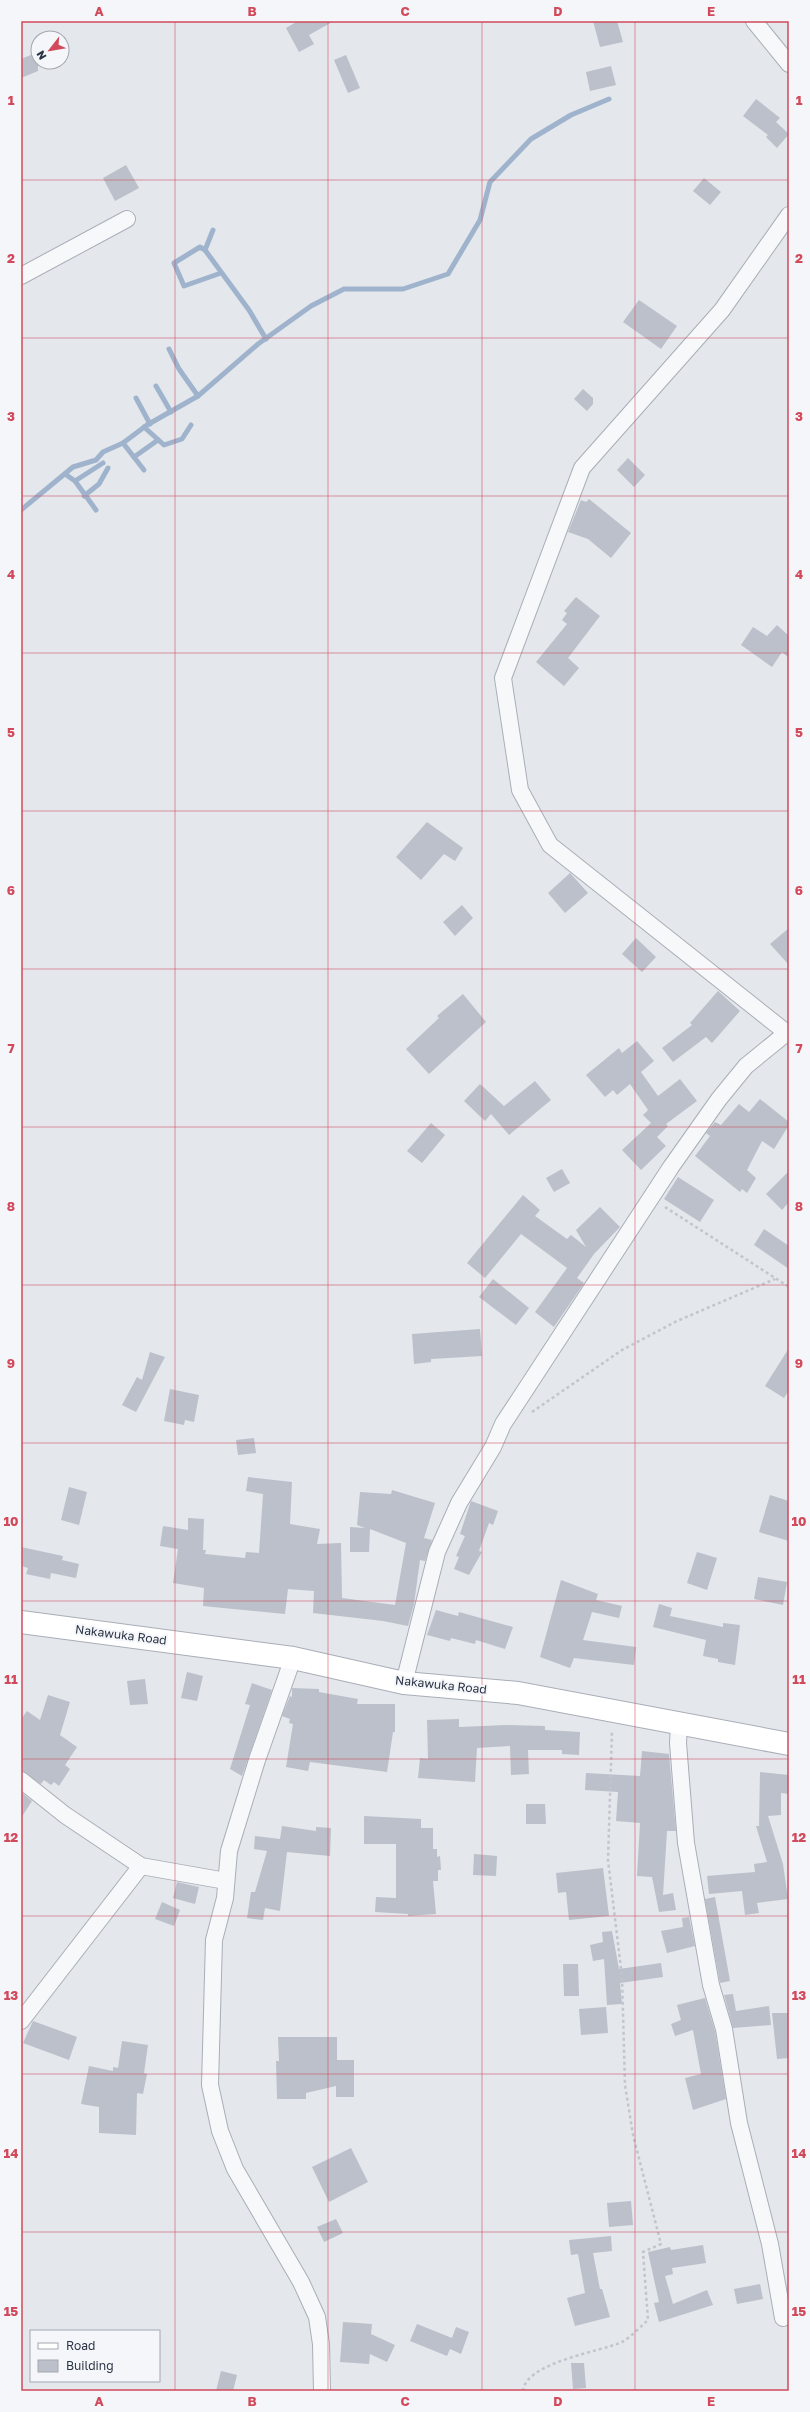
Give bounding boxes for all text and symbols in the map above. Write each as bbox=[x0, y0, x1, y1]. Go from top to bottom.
text: A bbox=[94, 3, 104, 19]
text: B bbox=[247, 3, 257, 19]
text: C bbox=[400, 3, 410, 19]
text: D bbox=[553, 3, 563, 19]
text: E bbox=[707, 3, 715, 19]
north arrow bbox=[30, 30, 70, 70]
text: N bbox=[33, 48, 49, 62]
text: 1 bbox=[8, 92, 15, 108]
text: 1 bbox=[796, 92, 803, 108]
text: 2 bbox=[7, 250, 15, 266]
text: 2 bbox=[795, 250, 803, 266]
text: 3 bbox=[7, 408, 15, 424]
text: 3 bbox=[795, 408, 803, 424]
text: 4 bbox=[7, 566, 15, 582]
text: 4 bbox=[795, 566, 803, 582]
text: 5 bbox=[7, 724, 15, 740]
text: 5 bbox=[795, 724, 803, 740]
text: 6 bbox=[7, 882, 15, 898]
text: 6 bbox=[795, 882, 803, 898]
text: 7 bbox=[7, 1040, 15, 1056]
text: 7 bbox=[795, 1040, 803, 1056]
text: 8 bbox=[7, 1198, 15, 1214]
text: 8 bbox=[795, 1198, 803, 1214]
text: 9 bbox=[7, 1355, 15, 1371]
text: 9 bbox=[795, 1355, 803, 1371]
text: 10 bbox=[3, 1513, 19, 1529]
text: 10 bbox=[791, 1513, 807, 1529]
street label: Nakawuka Road bbox=[74, 1621, 168, 1648]
text: 11 bbox=[4, 1671, 18, 1687]
text: 11 bbox=[792, 1671, 806, 1687]
street label: Nakawuka Road bbox=[394, 1672, 488, 1697]
text: 12 bbox=[4, 1829, 18, 1845]
text: 12 bbox=[792, 1829, 806, 1845]
text: 13 bbox=[4, 1987, 18, 2003]
text: 13 bbox=[792, 1987, 806, 2003]
text: 14 bbox=[4, 2145, 18, 2161]
text: 14 bbox=[792, 2145, 806, 2161]
text: 15 bbox=[4, 2303, 18, 2319]
text: 15 bbox=[792, 2303, 806, 2319]
legend bbox=[30, 2330, 160, 2382]
text: Road bbox=[66, 2338, 95, 2353]
text: Building bbox=[66, 2358, 114, 2373]
text: A bbox=[94, 2393, 104, 2409]
text: B bbox=[247, 2393, 257, 2409]
text: C bbox=[400, 2393, 410, 2409]
text: D bbox=[553, 2393, 563, 2409]
text: E bbox=[707, 2393, 715, 2409]

